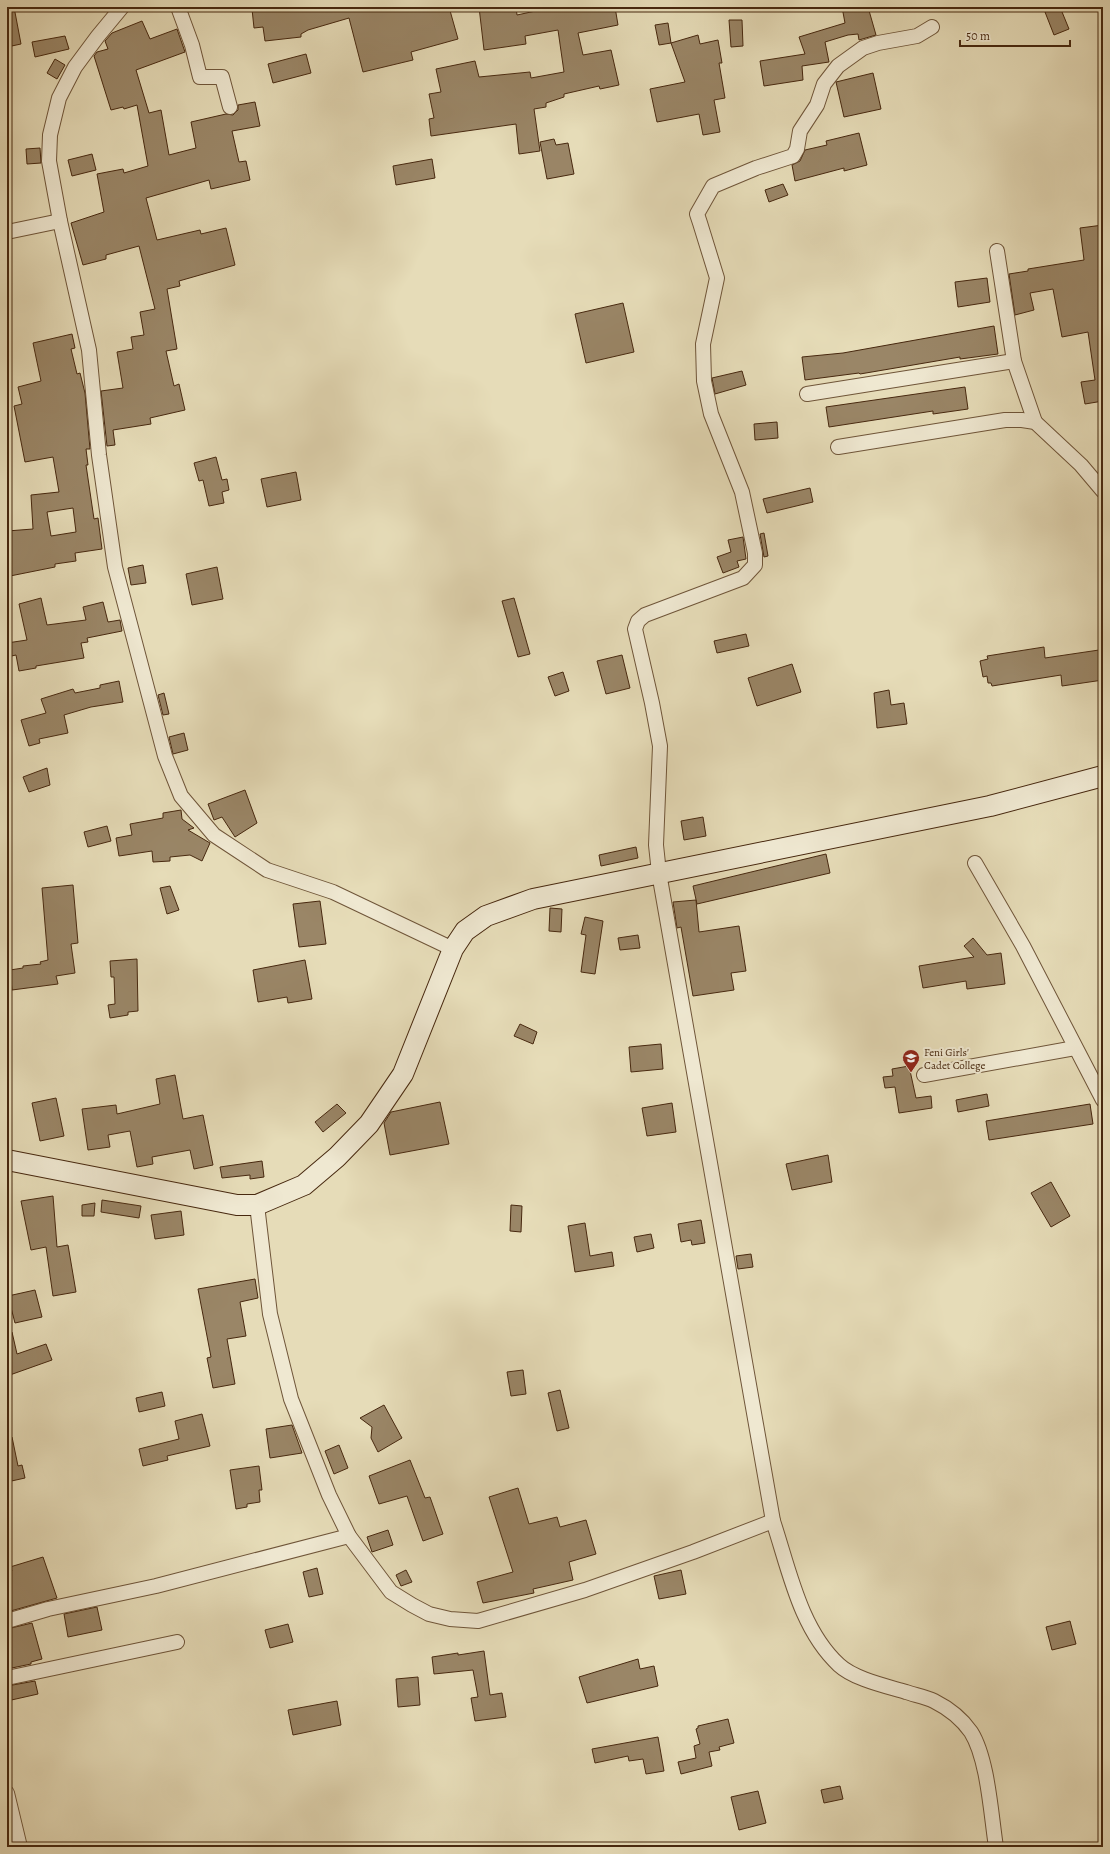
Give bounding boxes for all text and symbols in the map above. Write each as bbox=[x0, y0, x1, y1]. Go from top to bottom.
scale bar bbox=[960, 22, 1070, 48]
text: 50 m bbox=[966, 28, 990, 44]
place label: Feni Girls' Cadet College bbox=[924, 1045, 985, 1073]
school or university icon: Feni Girls' Cadet College bbox=[901, 1048, 921, 1073]

